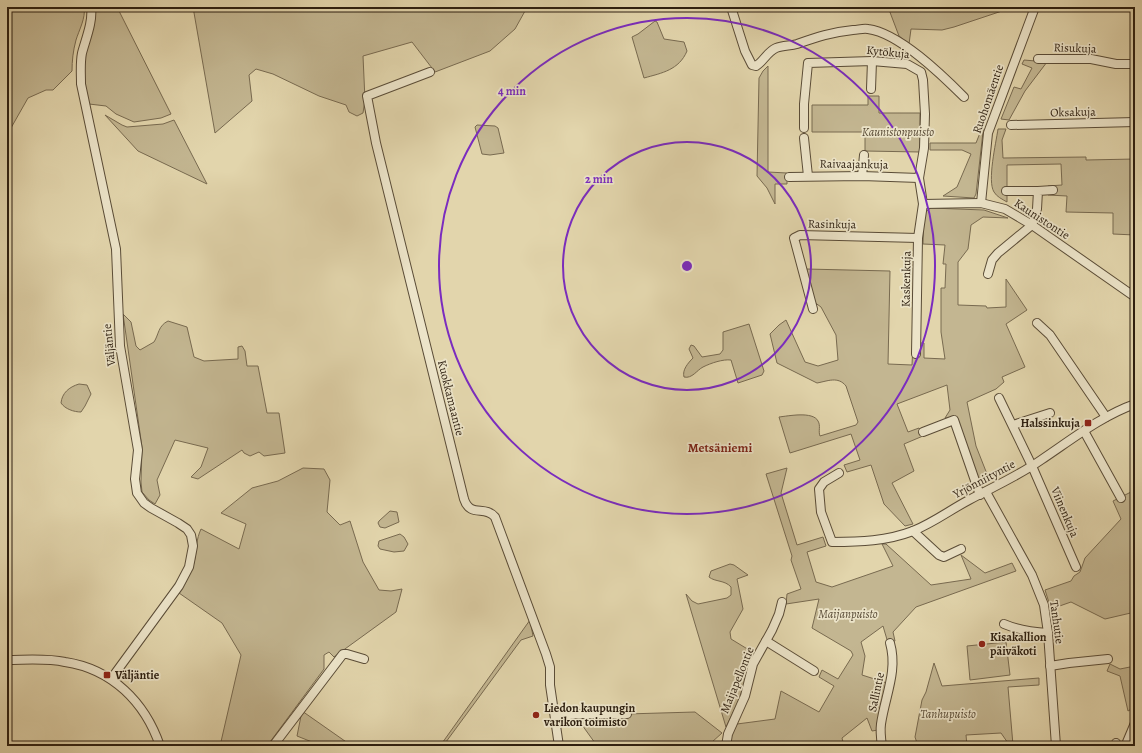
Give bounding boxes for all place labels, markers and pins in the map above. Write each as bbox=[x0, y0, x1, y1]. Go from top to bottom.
centre of rings bbox=[680, 259, 694, 273]
place label: Halssinkuja bbox=[1020, 415, 1080, 431]
marker: Halssinkuja bbox=[1083, 418, 1093, 428]
place label: Kisakallion päiväkoti bbox=[990, 629, 1047, 659]
marker: Kisakallion päiväkoti bbox=[977, 639, 987, 649]
place label: Väljäntie bbox=[114, 667, 160, 683]
marker: Väljäntie bbox=[102, 670, 112, 680]
place label: Liedon kaupungin varikon toimisto bbox=[543, 700, 636, 730]
marker: Liedon kaupungin varikon toimisto bbox=[531, 710, 541, 720]

